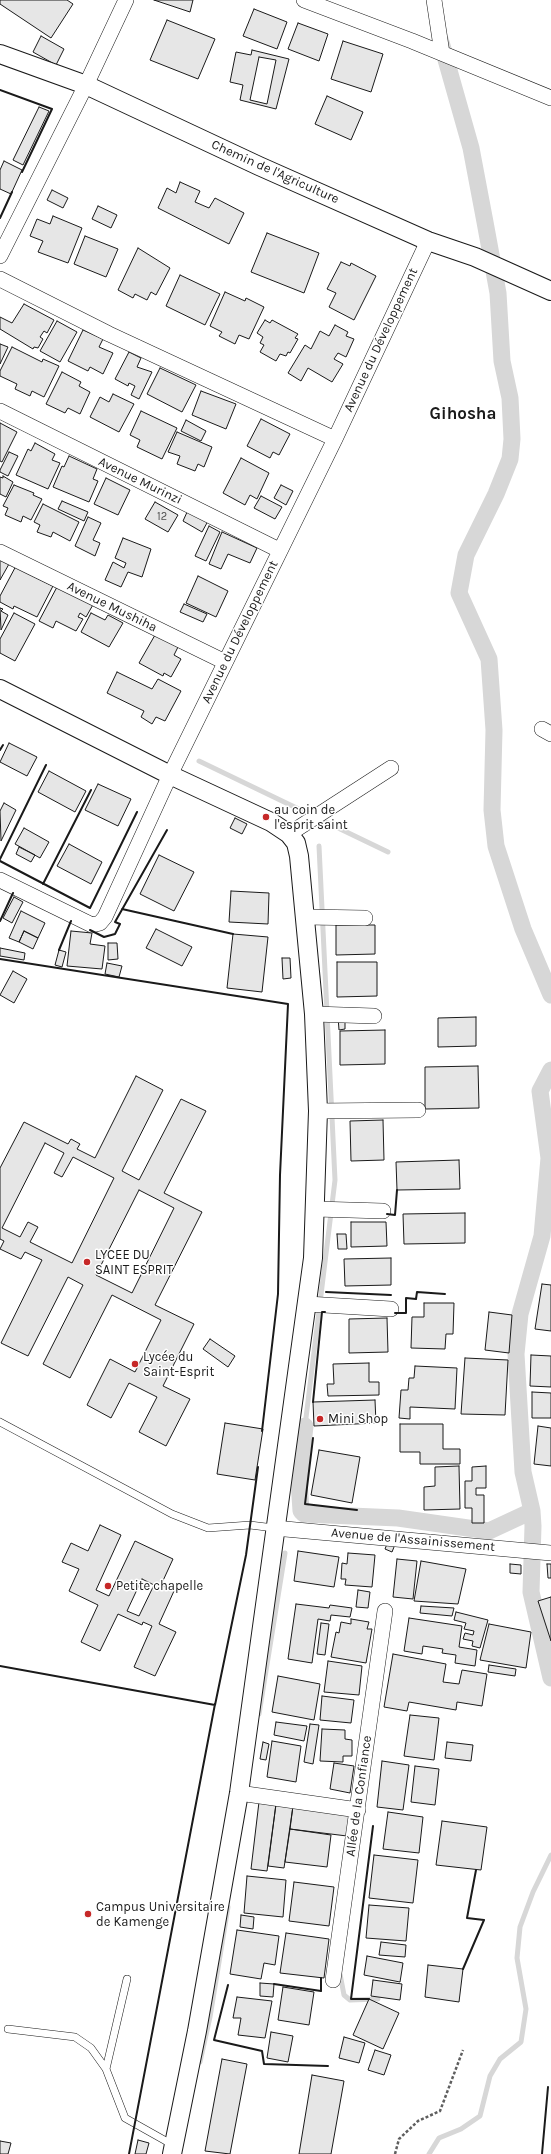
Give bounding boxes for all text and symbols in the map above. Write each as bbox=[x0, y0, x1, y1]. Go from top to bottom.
street label: Chemin de l'Agriculture bbox=[209, 137, 341, 207]
street label: Avenue du Développement bbox=[341, 265, 421, 415]
district label: Gihosha bbox=[430, 404, 496, 424]
street label: Avenue Murinzi bbox=[96, 454, 184, 508]
house number: 12 bbox=[157, 510, 167, 524]
street label: Avenue du Développement bbox=[199, 558, 281, 706]
street label: Avenue Mushiha bbox=[64, 578, 160, 636]
place label: au coin de l'esprit saint bbox=[274, 802, 348, 833]
marker: au coin de l'esprit saint bbox=[261, 812, 271, 822]
place label: LYCEE DU SAINT ESPRIT bbox=[95, 1247, 173, 1278]
marker: LYCEE DU SAINT ESPRIT bbox=[82, 1257, 92, 1267]
place label: Lycée du Saint-Esprit bbox=[143, 1349, 214, 1380]
marker: Lycée du Saint-Esprit bbox=[130, 1359, 140, 1369]
place label: Mini Shop bbox=[328, 1411, 388, 1427]
marker: Mini Shop bbox=[315, 1414, 325, 1424]
street label: Avenue de l'Assainissement bbox=[330, 1525, 496, 1555]
place label: Petite chapelle bbox=[116, 1578, 203, 1594]
marker: Petite chapelle bbox=[103, 1581, 113, 1591]
street label: Allée de la Confiance bbox=[343, 1734, 375, 1858]
place label: Campus Universitaire de Kamenge bbox=[96, 1899, 225, 1930]
marker: Campus Universitaire de Kamenge bbox=[83, 1909, 93, 1919]

